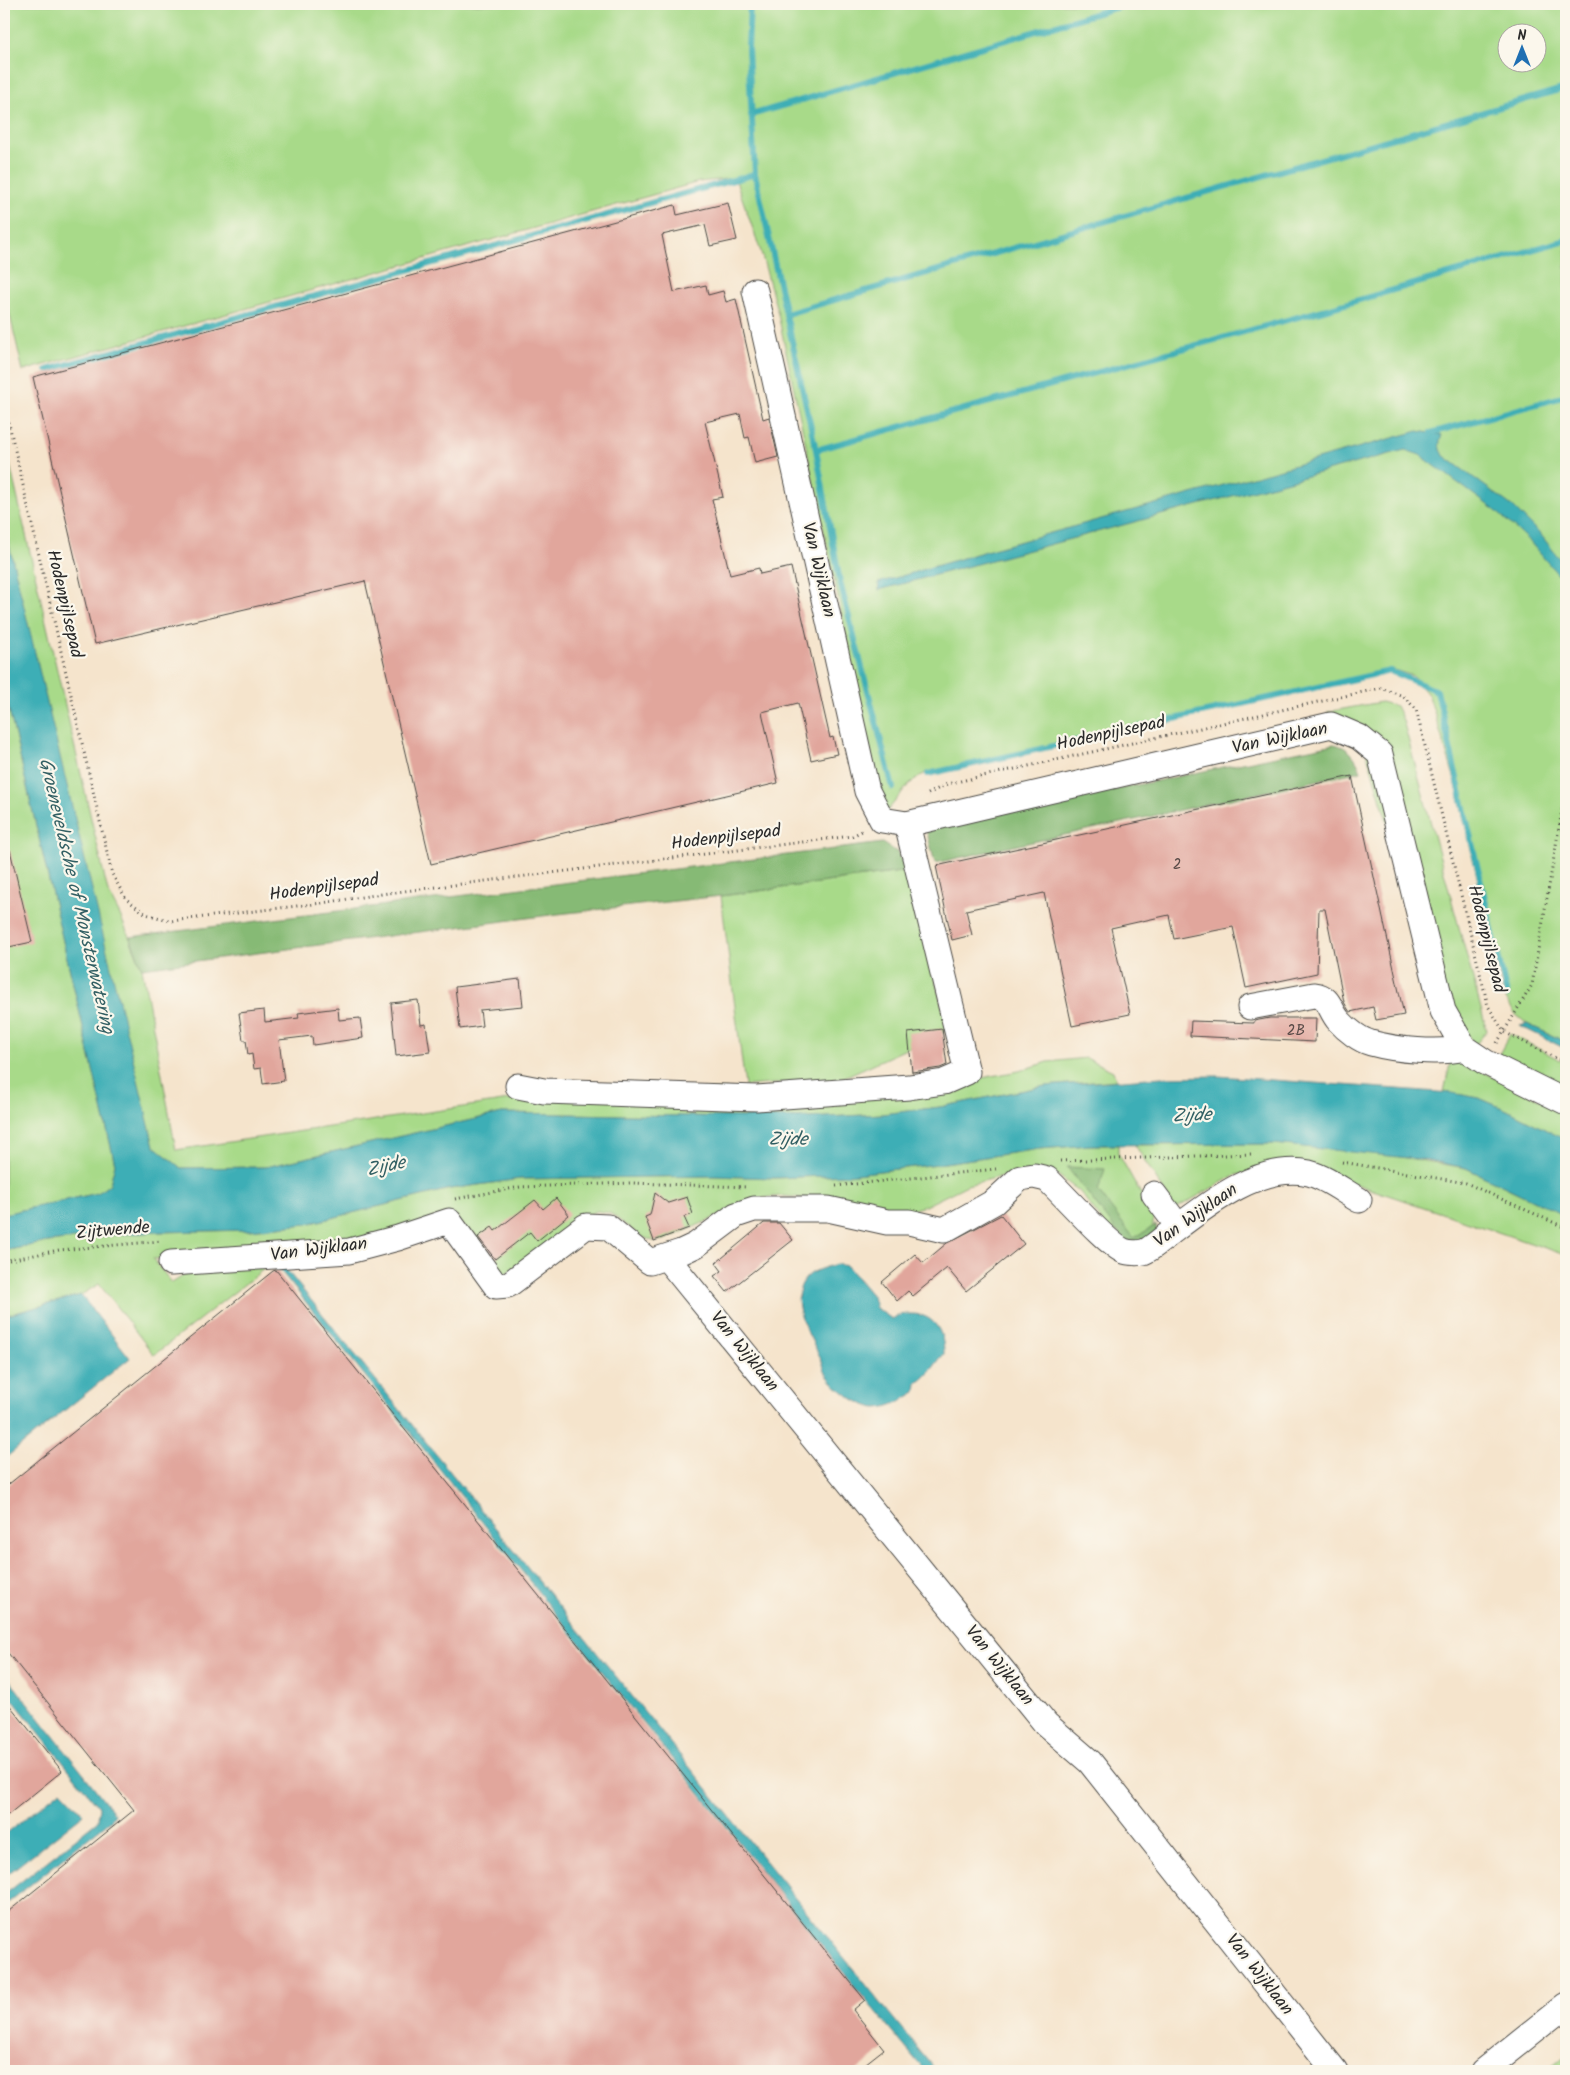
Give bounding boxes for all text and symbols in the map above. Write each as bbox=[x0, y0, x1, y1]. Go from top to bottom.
north arrow bbox=[1498, 22, 1548, 72]
text: N bbox=[1518, 25, 1527, 47]
street label: Van Wijklaan bbox=[793, 519, 843, 621]
street label: Hodenpijlsepad bbox=[37, 547, 91, 662]
street label: Hodenpijlsepad bbox=[1054, 708, 1169, 760]
street label: Van Wijklaan bbox=[1229, 715, 1331, 763]
water label: Groeneveldsche of Monsterwatering bbox=[30, 755, 123, 1038]
street label: Hodenpijlsepad bbox=[669, 817, 784, 859]
house number: 2 bbox=[1173, 853, 1181, 877]
street label: Hodenpijlsepad bbox=[267, 866, 382, 910]
street label: Hodenpijlsepad bbox=[1459, 882, 1514, 997]
house number: 2B bbox=[1287, 1019, 1305, 1043]
water label: Zijde bbox=[1172, 1100, 1215, 1132]
water label: Zijde bbox=[768, 1125, 810, 1155]
water label: Zijde bbox=[364, 1148, 411, 1186]
street label: Van Wijklaan bbox=[1148, 1176, 1244, 1256]
street label: Zijtwende bbox=[75, 1213, 151, 1249]
street label: Van Wijklaan bbox=[269, 1230, 369, 1270]
street label: Van Wijklaan bbox=[702, 1305, 786, 1399]
street label: Van Wijklaan bbox=[957, 1619, 1041, 1713]
street label: Van Wijklaan bbox=[1218, 1928, 1300, 2022]

